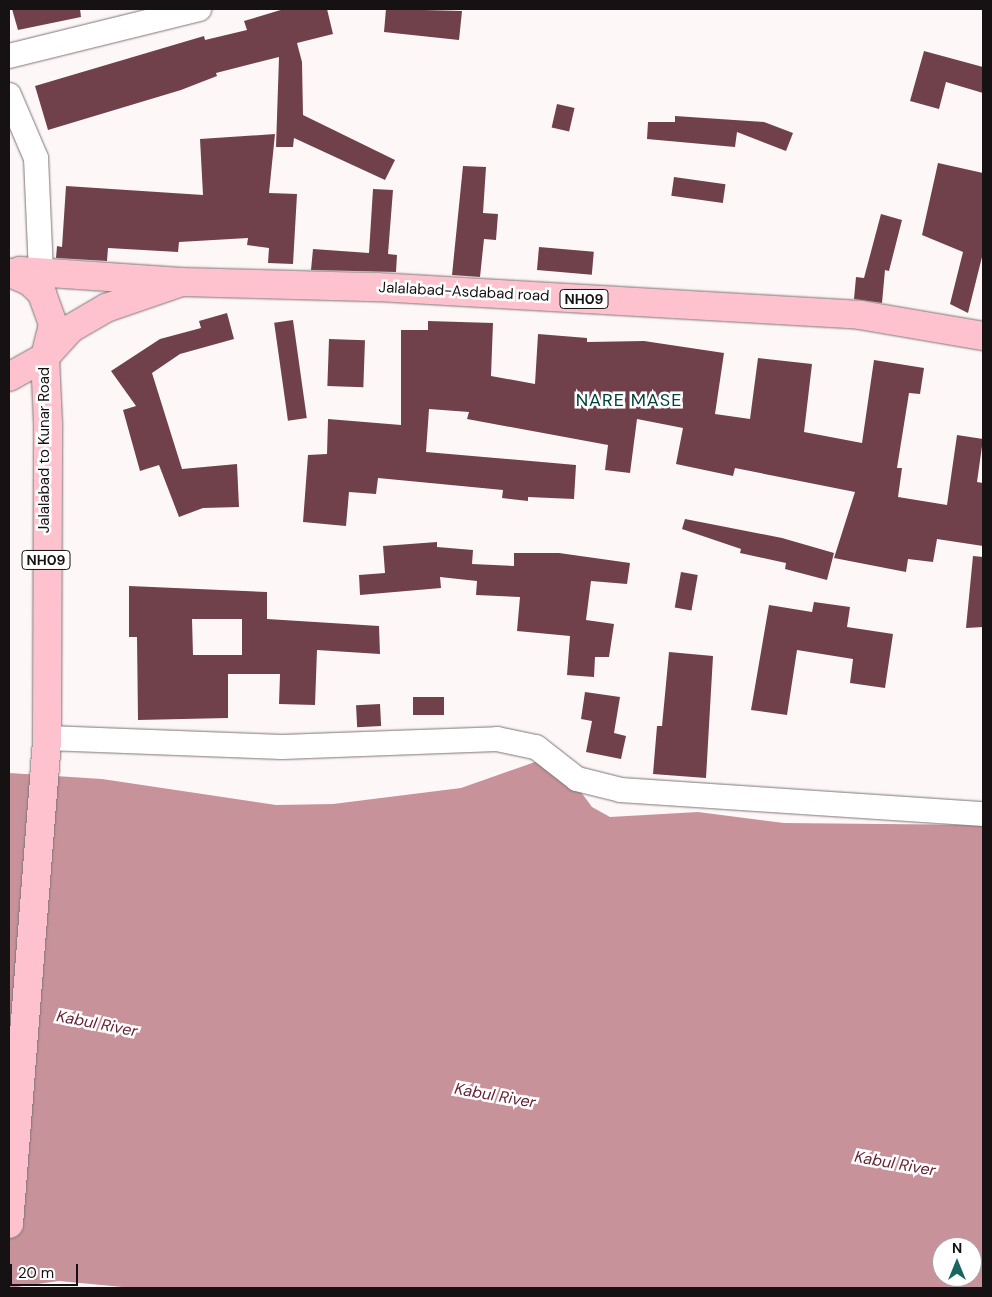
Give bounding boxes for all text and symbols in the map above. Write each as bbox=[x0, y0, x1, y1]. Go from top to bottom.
street label: Jalalabad-Asdabad road bbox=[378, 279, 550, 305]
road number: NH09 bbox=[559, 288, 609, 310]
street label: Jalalabad to Kunar Road bbox=[36, 367, 54, 533]
district label: NARE MASE bbox=[575, 389, 683, 411]
road number: NH09 bbox=[21, 548, 71, 572]
water label: Kabul River bbox=[55, 1007, 139, 1041]
water label: Kabul River bbox=[453, 1079, 537, 1113]
water label: Kabul River bbox=[853, 1147, 937, 1181]
north arrow bbox=[932, 1237, 982, 1287]
text: N bbox=[952, 1239, 962, 1257]
scale bar bbox=[12, 1254, 80, 1286]
text: 20 m bbox=[18, 1263, 54, 1283]

